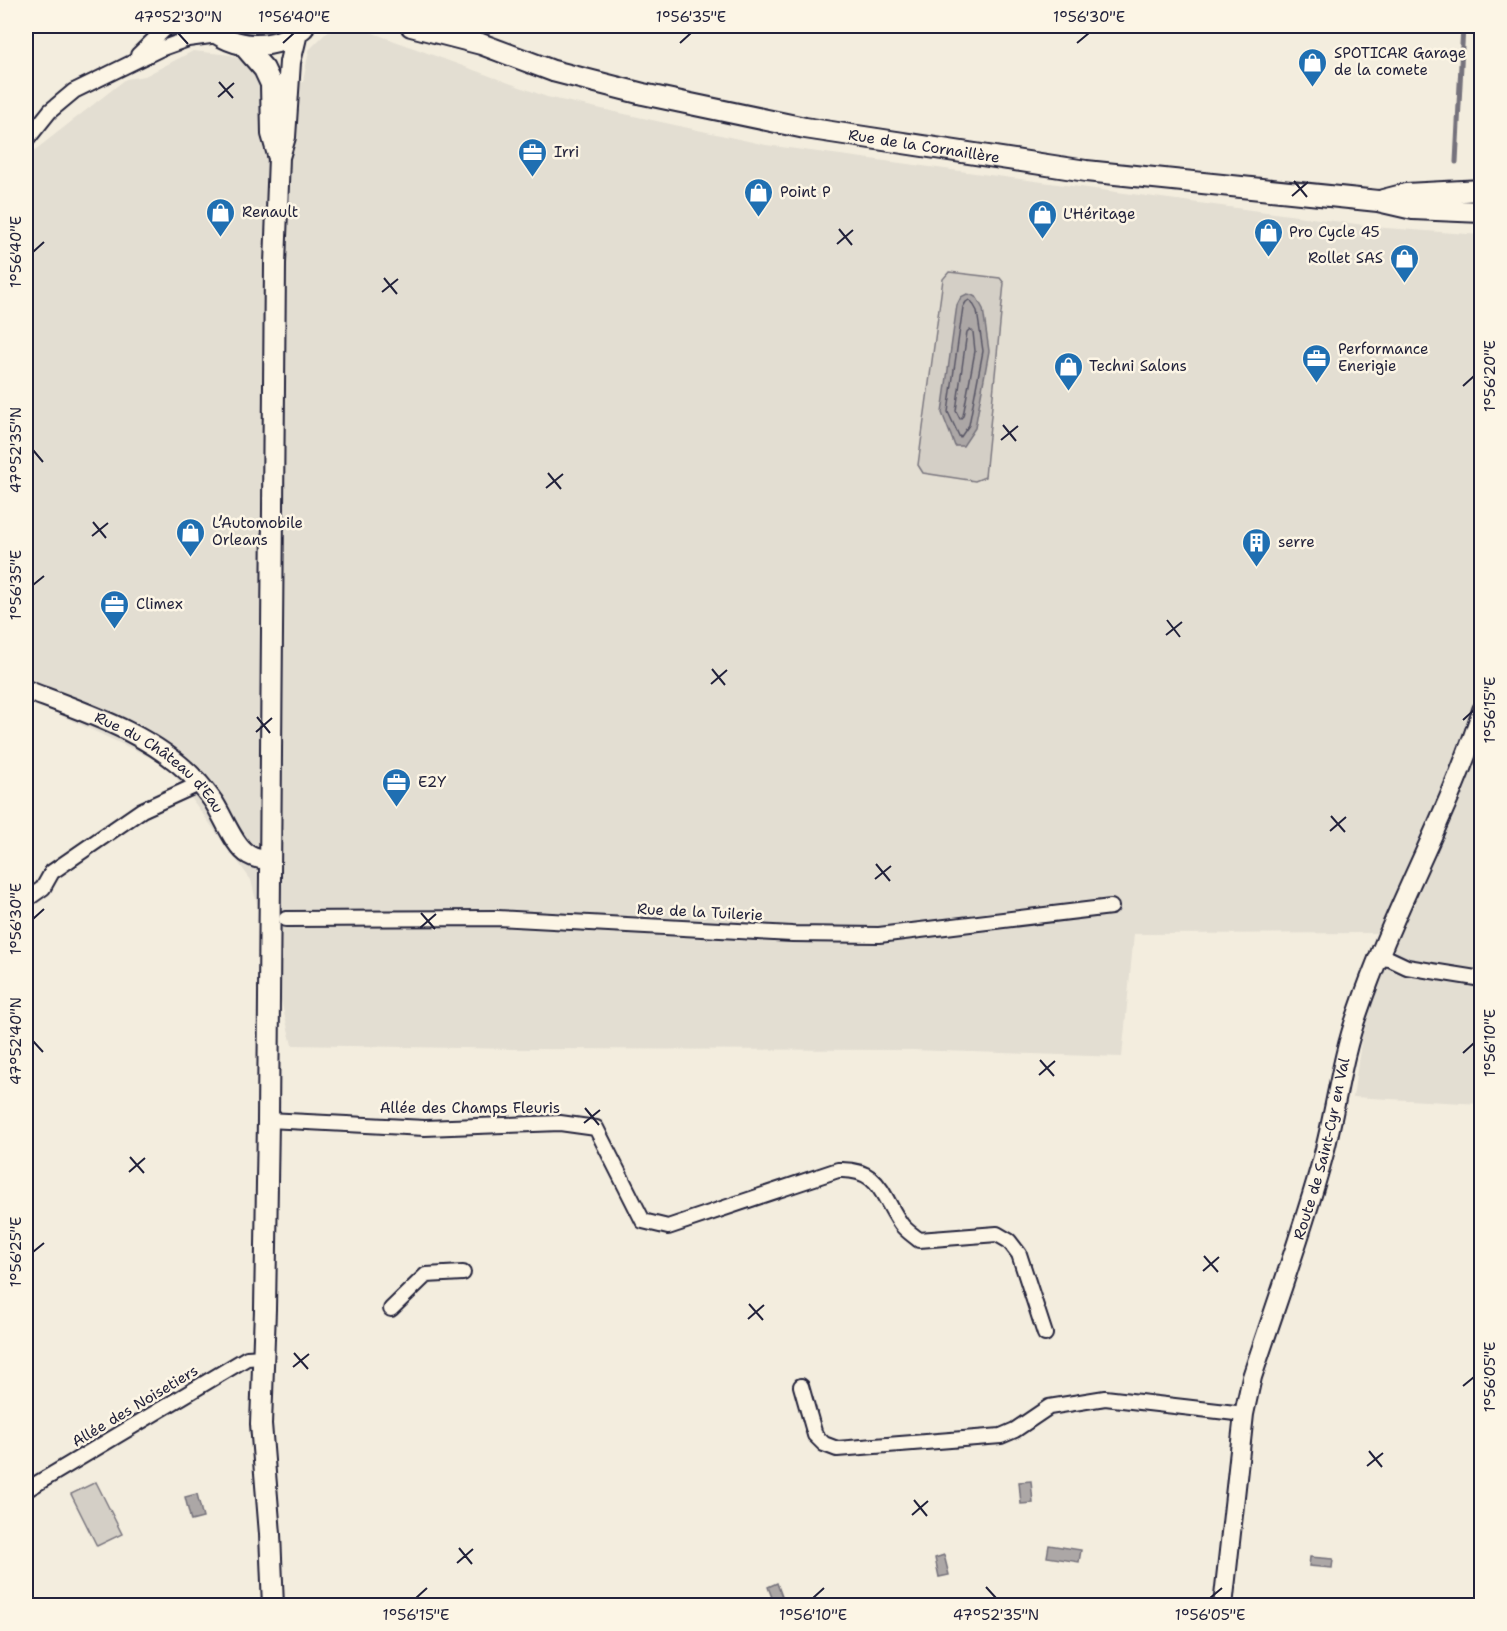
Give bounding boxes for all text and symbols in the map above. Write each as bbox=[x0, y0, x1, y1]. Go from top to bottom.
text: 47°52'30"N bbox=[134, 7, 222, 27]
text: 1°56'40"E bbox=[258, 7, 330, 27]
text: 1°56'35"E bbox=[656, 7, 726, 27]
text: 1°56'30"E bbox=[1053, 7, 1125, 27]
place label: SPOTICAR Garage de la comete bbox=[1334, 43, 1466, 80]
shop icon: SPOTICAR Garage de la comete bbox=[1297, 46, 1329, 88]
street label: Rue de la Cornaillère bbox=[847, 125, 1001, 168]
office icon: Irri bbox=[517, 136, 549, 178]
place label: Irri bbox=[554, 142, 579, 162]
shop icon: Point P bbox=[743, 176, 775, 218]
place label: Point P bbox=[780, 182, 831, 202]
shop icon: Renault bbox=[205, 196, 237, 238]
shop icon: L'Héritage bbox=[1026, 198, 1058, 240]
place label: Renault bbox=[242, 202, 298, 222]
place label: L'Héritage bbox=[1063, 204, 1135, 224]
text: 1°56'40"E bbox=[6, 216, 26, 288]
shop icon: Pro Cycle 45 bbox=[1252, 216, 1284, 258]
place label: Pro Cycle 45 bbox=[1289, 222, 1380, 242]
shop icon: Rollet SAS bbox=[1388, 242, 1420, 284]
place label: Rollet SAS bbox=[1308, 248, 1383, 268]
place label: Performance Enerigie bbox=[1338, 339, 1429, 376]
text: 1°56'20"E bbox=[1480, 340, 1500, 412]
office icon: Performance Enerigie bbox=[1301, 342, 1333, 384]
shop icon: Techni Salons bbox=[1052, 350, 1084, 392]
place label: Techni Salons bbox=[1089, 356, 1187, 376]
text: 47°52'35"N bbox=[6, 407, 26, 493]
place label: L’Automobile Orleans bbox=[212, 513, 303, 550]
shop icon: L’Automobile Orleans bbox=[175, 516, 207, 558]
building icon: serre bbox=[1241, 526, 1273, 568]
place label: serre bbox=[1278, 532, 1315, 552]
text: 1°56'35"E bbox=[6, 550, 26, 620]
office icon: Climex bbox=[99, 588, 131, 630]
place label: Climex bbox=[136, 594, 183, 614]
text: 1°56'15"E bbox=[1480, 677, 1500, 743]
street label: Rue du Château d'Eau bbox=[92, 707, 228, 817]
office icon: E2Y bbox=[381, 766, 413, 808]
place label: E2Y bbox=[418, 772, 446, 792]
text: 1°56'30"E bbox=[6, 883, 26, 955]
street label: Rue de la Tuilerie bbox=[637, 899, 763, 925]
text: 47°52'40"N bbox=[6, 997, 26, 1085]
text: 1°56'10"E bbox=[1480, 1009, 1500, 1077]
street label: Route de Saint-Cyr en Val bbox=[1289, 1055, 1355, 1242]
street label: Allée des Champs Fleuris bbox=[380, 1098, 560, 1118]
text: 1°56'25"E bbox=[6, 1217, 26, 1287]
text: 1°56'05"E bbox=[1480, 1342, 1500, 1412]
street label: Allée des Noisetiers bbox=[68, 1360, 202, 1452]
text: 1°56'15"E bbox=[383, 1605, 449, 1625]
text: 1°56'10"E bbox=[779, 1605, 847, 1625]
text: 47°52'35"N bbox=[953, 1605, 1039, 1625]
text: 1°56'05"E bbox=[1175, 1605, 1245, 1625]

